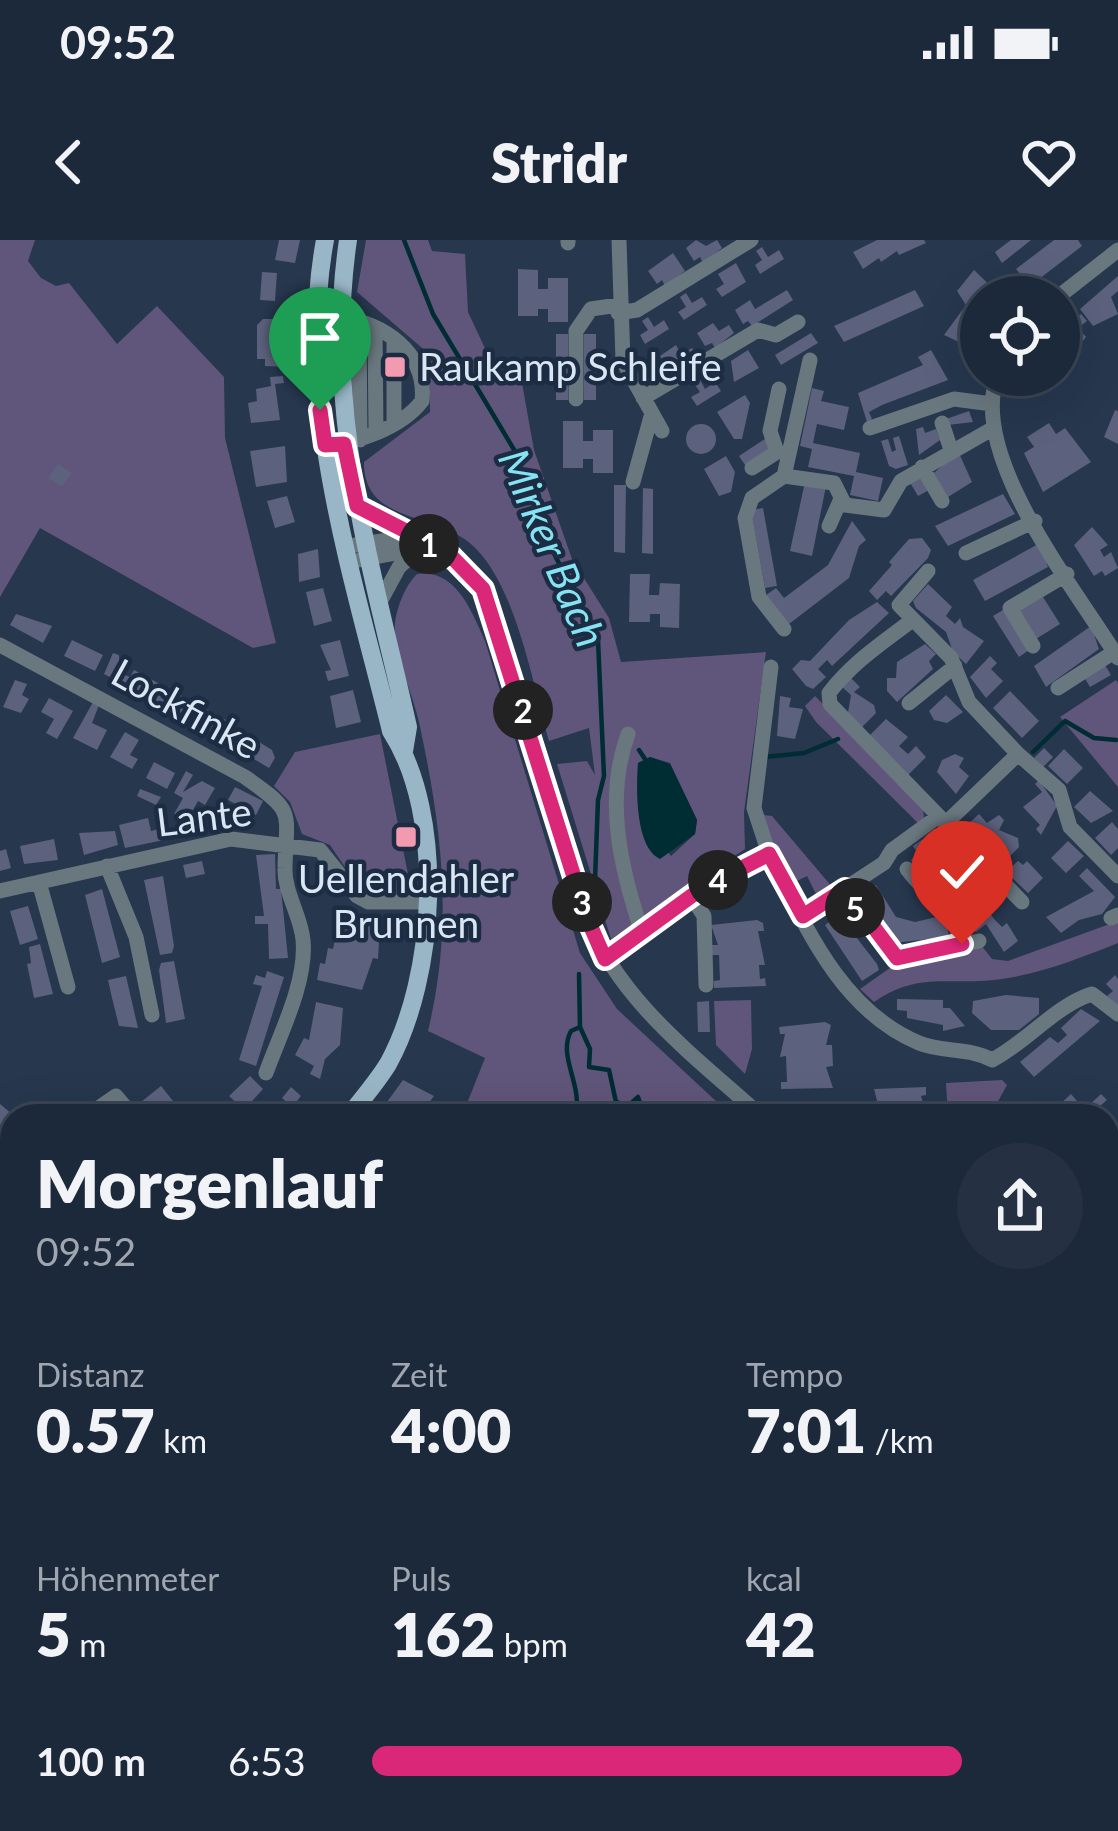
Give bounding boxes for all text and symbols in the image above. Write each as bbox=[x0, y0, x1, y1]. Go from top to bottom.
text: 09:52 bbox=[60, 15, 176, 69]
icon: back bbox=[36, 129, 102, 195]
icon: heart bbox=[1016, 129, 1082, 195]
text: Stridr bbox=[491, 130, 627, 195]
map controls bbox=[960, 276, 1080, 396]
button: locate bbox=[960, 276, 1080, 396]
pin bbox=[269, 287, 371, 410]
icon: arrive bbox=[287, 305, 353, 371]
place label: Raukamp Schleife bbox=[419, 343, 722, 389]
marker: Raukamp Schleife bbox=[382, 354, 408, 380]
water label: Mirker Bach bbox=[489, 441, 617, 654]
pin: 1 bbox=[399, 514, 459, 574]
text: 1 bbox=[419, 524, 439, 564]
street label: Lockfinke bbox=[104, 649, 269, 768]
pin: 2 bbox=[493, 680, 553, 740]
text: 2 bbox=[513, 690, 533, 730]
street label: Lante bbox=[154, 787, 254, 845]
pin bbox=[911, 821, 1013, 944]
marker: Uellendahler Brunnen bbox=[393, 824, 419, 850]
icon: check bbox=[929, 839, 995, 905]
pin: 4 bbox=[688, 850, 748, 910]
place label: Uellendahler Brunnen bbox=[298, 855, 514, 946]
text: 4 bbox=[708, 860, 728, 900]
pin: 3 bbox=[552, 872, 612, 932]
pin: 5 bbox=[825, 878, 885, 938]
text: 3 bbox=[572, 882, 592, 922]
text: 5 bbox=[845, 888, 865, 928]
text: Morgenlauf bbox=[36, 1143, 383, 1222]
button: share bbox=[957, 1143, 1083, 1269]
text: 09:52 bbox=[36, 1228, 136, 1274]
text: Distanz bbox=[36, 1354, 145, 1394]
text: Zeit bbox=[391, 1354, 447, 1394]
text: Tempo bbox=[746, 1354, 843, 1394]
text: 0.57 bbox=[36, 1394, 155, 1466]
text: 4:00 bbox=[391, 1394, 511, 1466]
text: 7:01 bbox=[746, 1394, 866, 1466]
text: km bbox=[155, 1420, 207, 1460]
text: /km bbox=[866, 1420, 934, 1460]
text: Höhenmeter bbox=[36, 1558, 219, 1598]
text: Puls bbox=[391, 1558, 451, 1598]
text: kcal bbox=[746, 1558, 802, 1598]
text: 5 bbox=[36, 1598, 71, 1670]
text: 162 bbox=[391, 1598, 495, 1670]
text: 42 bbox=[746, 1598, 816, 1670]
text: m bbox=[71, 1624, 106, 1664]
text: bpm bbox=[495, 1624, 568, 1664]
text: 100 m bbox=[36, 1738, 146, 1784]
text: 6:53 bbox=[228, 1738, 306, 1784]

